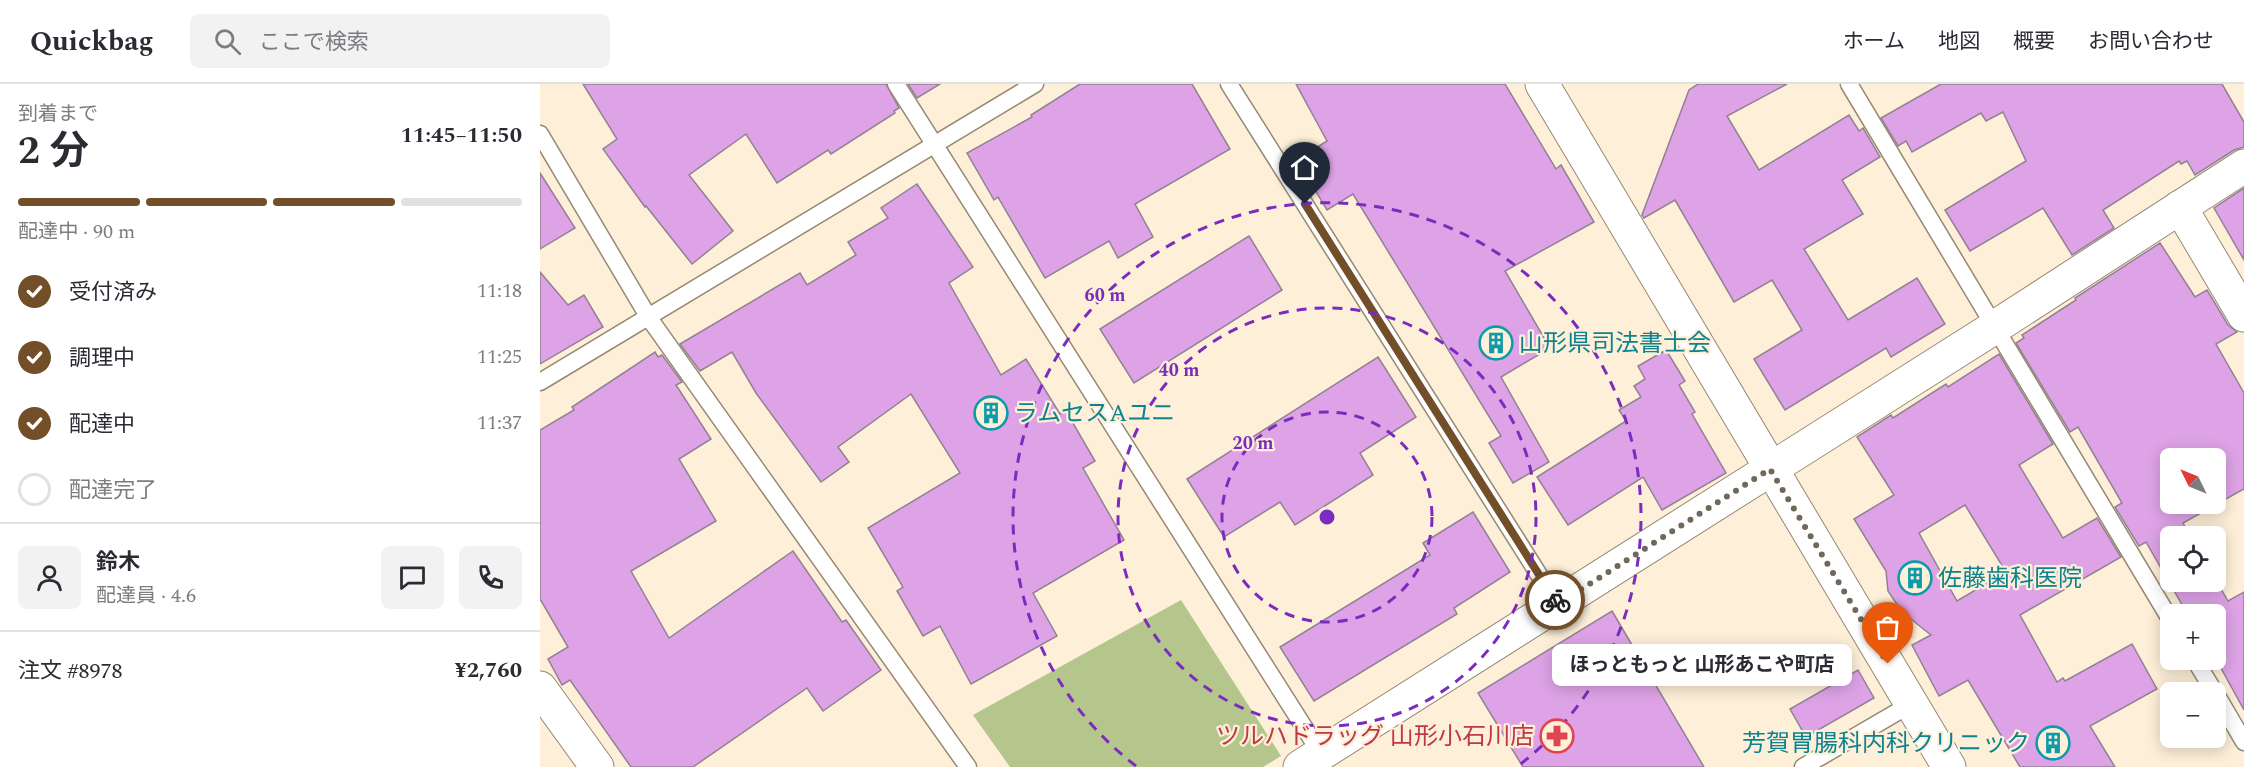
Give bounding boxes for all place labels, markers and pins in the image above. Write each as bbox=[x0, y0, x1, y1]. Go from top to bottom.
pin bbox=[1279, 142, 1330, 204]
building icon: 山形県司法書士会 bbox=[1478, 325, 1514, 361]
place label: 山形県司法書士会 bbox=[1519, 326, 1711, 362]
building icon: ラムセスAユニ bbox=[973, 395, 1009, 431]
place label: ラムセスAユニ bbox=[1014, 396, 1175, 432]
centre of rings bbox=[1317, 507, 1337, 527]
building icon: 佐藤歯科医院 bbox=[1897, 560, 1933, 596]
place label: 佐藤歯科医院 bbox=[1938, 561, 2082, 597]
pin bbox=[1862, 602, 1913, 664]
callout: ほっともっと 山形あこや町店 bbox=[1552, 643, 1852, 685]
pharmacy icon: ツルハドラッグ 山形小石川店 bbox=[1539, 718, 1575, 754]
place label: ツルハドラッグ 山形小石川店 bbox=[1216, 719, 1534, 755]
building icon: 芳賀胃腸科内科クリニック bbox=[2035, 725, 2071, 761]
place label: 芳賀胃腸科内科クリニック bbox=[1742, 726, 2030, 762]

